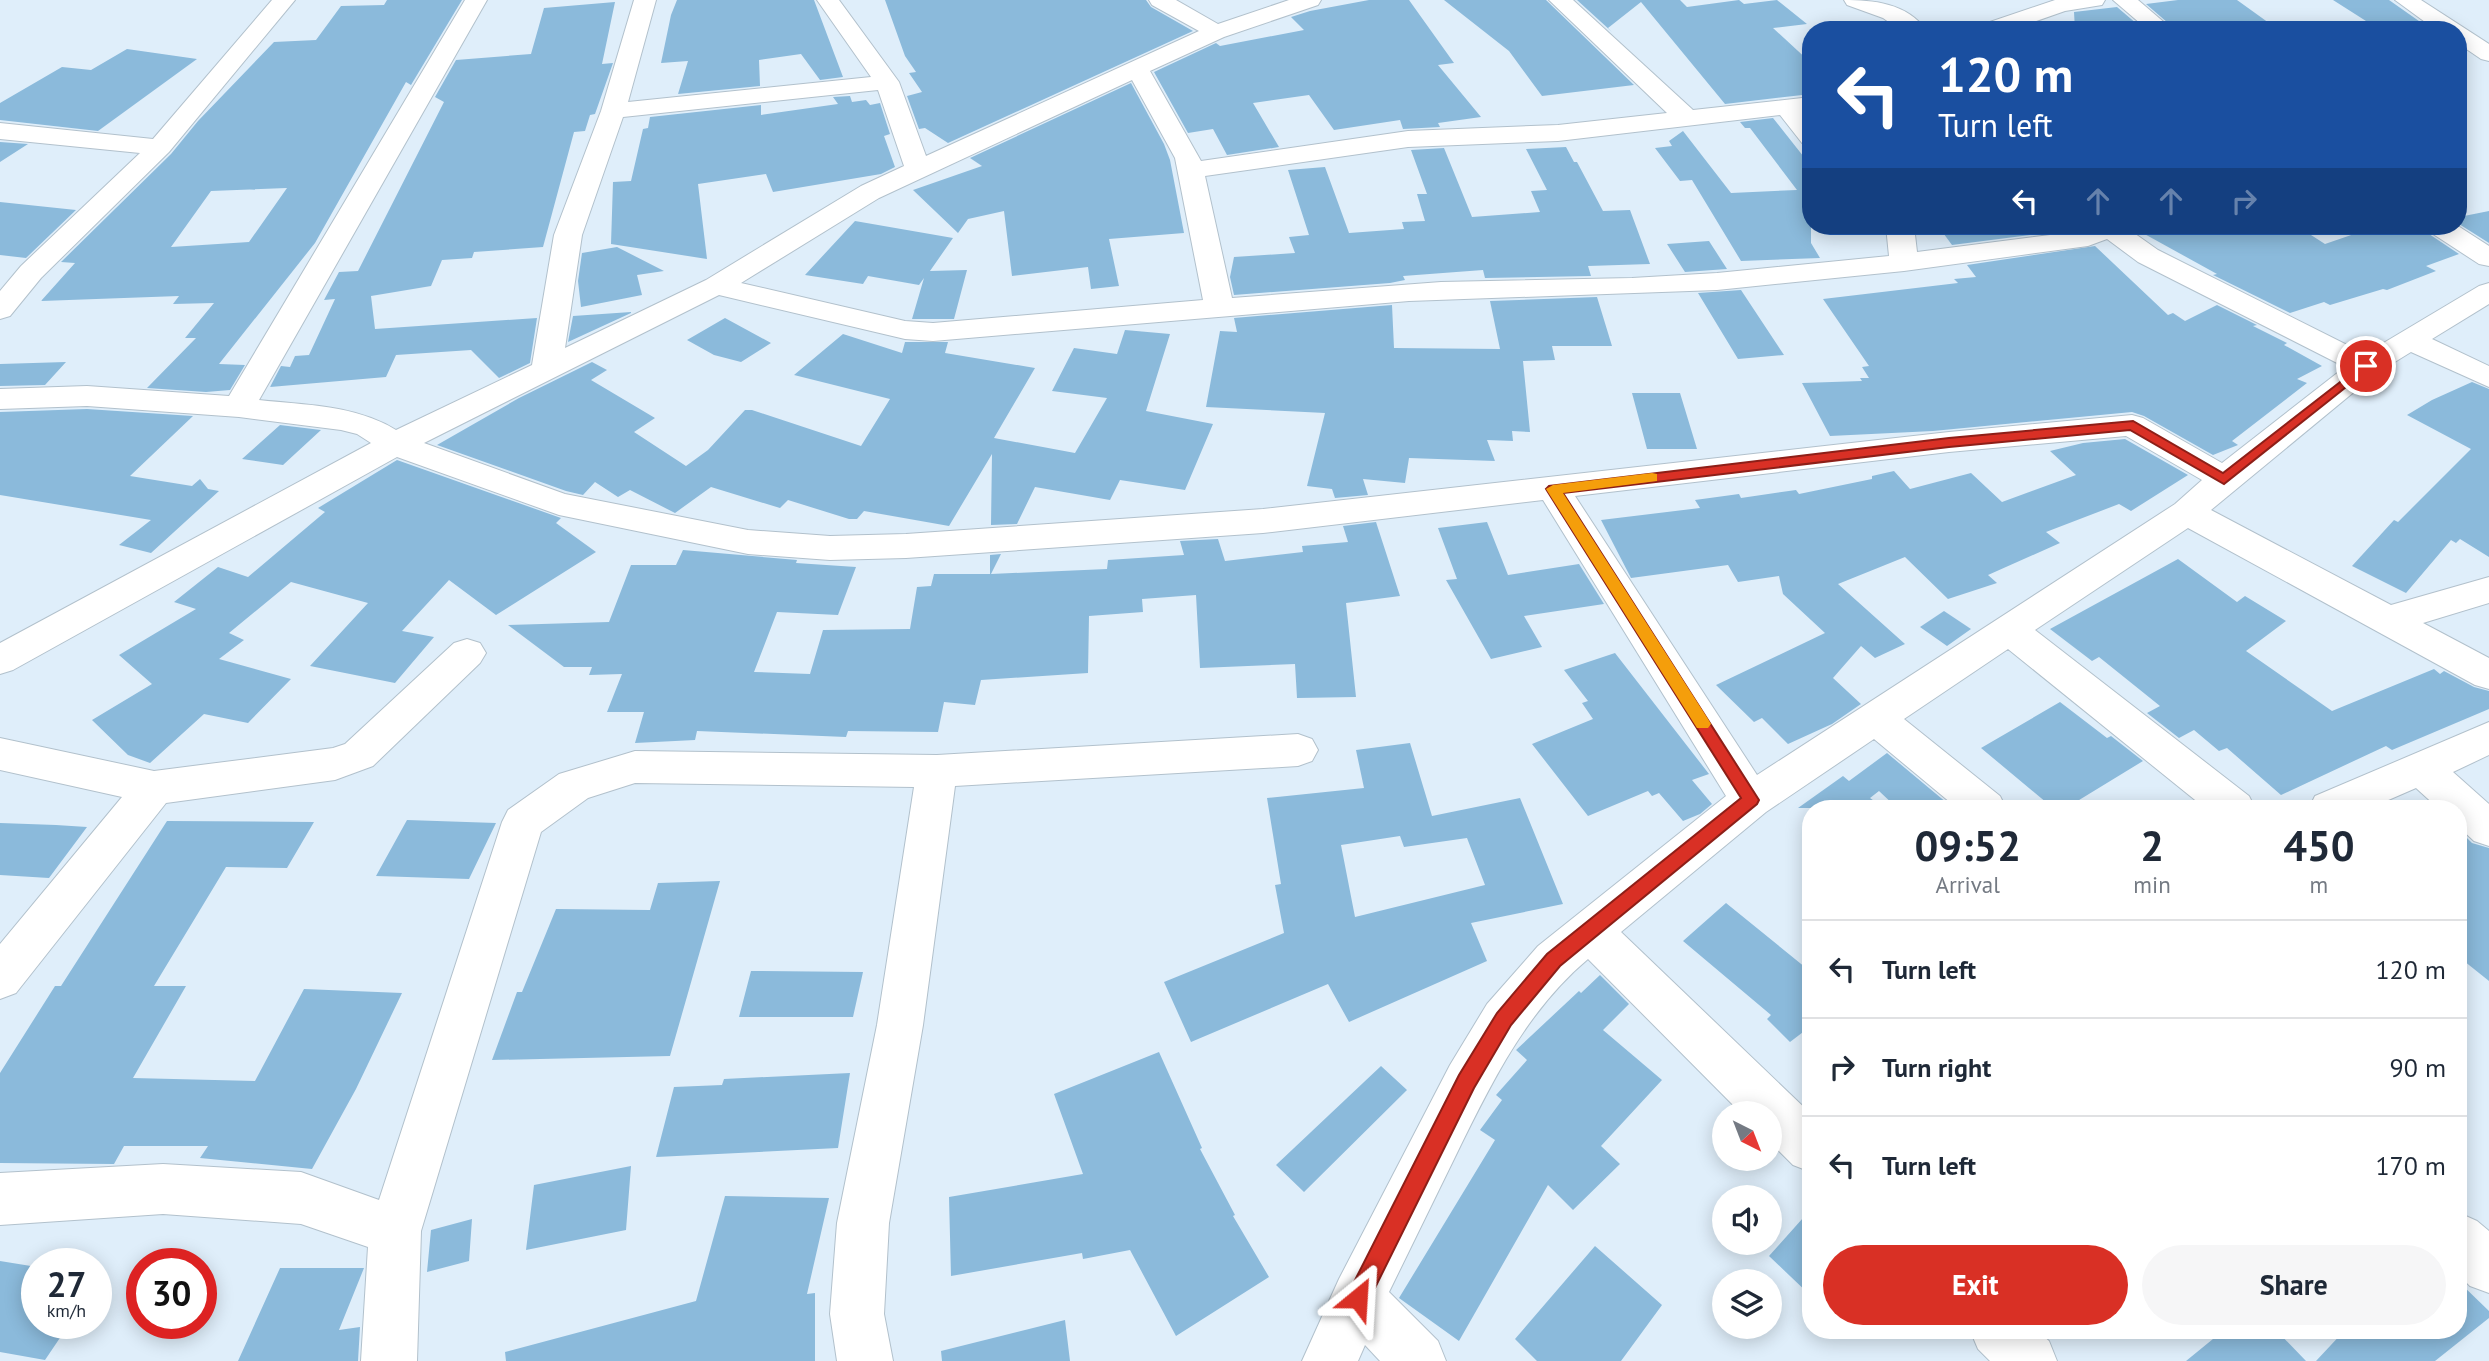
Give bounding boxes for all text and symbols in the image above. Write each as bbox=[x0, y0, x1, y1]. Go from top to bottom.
text: 120 m bbox=[1938, 42, 2073, 106]
icon: left bbox=[1823, 49, 1914, 140]
text: Turn left bbox=[1938, 104, 2053, 146]
icon: left bbox=[2006, 182, 2044, 220]
icon: ahead bbox=[2079, 182, 2117, 220]
icon: ahead bbox=[2152, 182, 2190, 220]
icon: right bbox=[2225, 182, 2263, 220]
pin bbox=[2336, 336, 2396, 396]
icon: arrive bbox=[2347, 347, 2385, 385]
text: 09:52 bbox=[1914, 818, 2021, 873]
text: 2 bbox=[2140, 818, 2164, 873]
text: 450 bbox=[2283, 818, 2355, 873]
text: Arrival bbox=[1935, 870, 2000, 899]
text: min bbox=[2133, 870, 2171, 899]
text: m bbox=[2310, 870, 2328, 899]
icon: left bbox=[1823, 950, 1861, 988]
text: Turn left bbox=[1882, 953, 1976, 986]
text: 120 m bbox=[2375, 953, 2446, 986]
icon: right bbox=[1823, 1048, 1861, 1086]
text: Turn right bbox=[1882, 1051, 1991, 1084]
text: 90 m bbox=[2390, 1051, 2446, 1084]
north arrow bbox=[1712, 1101, 1782, 1171]
map controls bbox=[1712, 1101, 1782, 1339]
icon: left bbox=[1823, 1146, 1861, 1184]
text: Turn left bbox=[1882, 1149, 1976, 1182]
text: 170 m bbox=[2375, 1149, 2446, 1182]
button: sound bbox=[1712, 1185, 1782, 1255]
button: Exit bbox=[1823, 1245, 2128, 1325]
button: Share bbox=[2142, 1245, 2446, 1325]
speed limit sign: 30 bbox=[126, 1248, 217, 1339]
text: 27 bbox=[47, 1261, 86, 1307]
position arrow bbox=[1321, 1261, 1395, 1335]
button: layers bbox=[1712, 1269, 1782, 1339]
text: km/h bbox=[47, 1299, 86, 1322]

